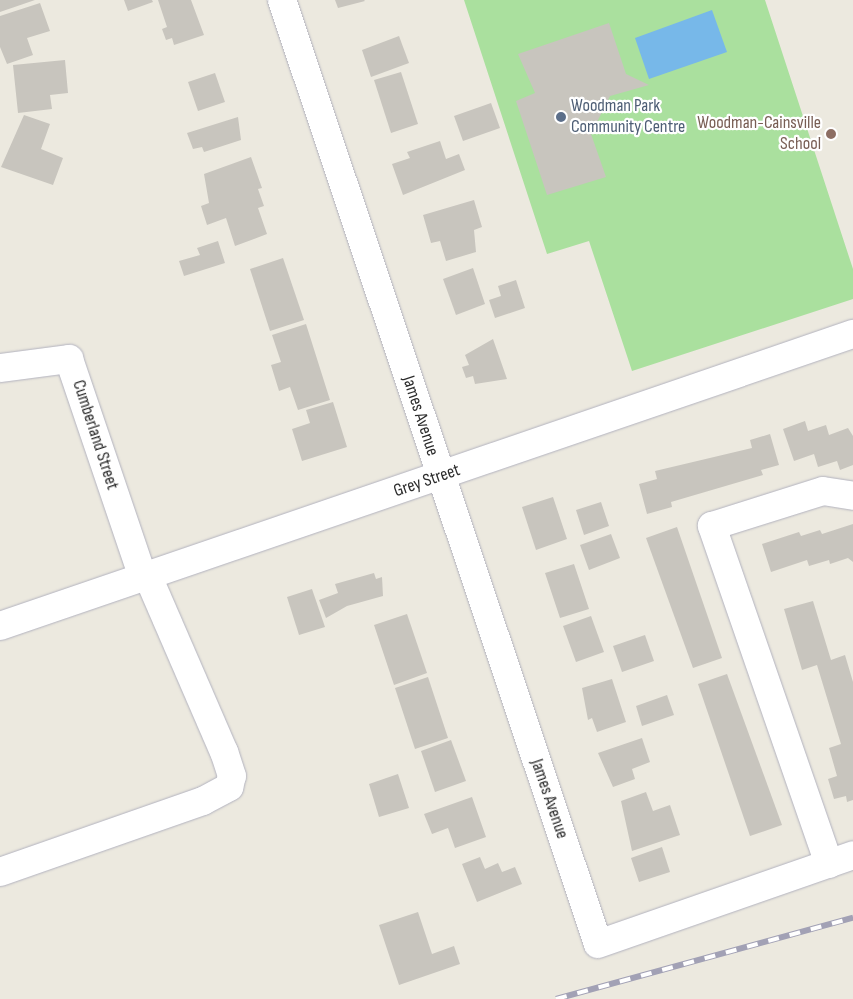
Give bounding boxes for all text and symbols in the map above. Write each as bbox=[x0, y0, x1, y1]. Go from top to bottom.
place label: Woodman Park Community Centre bbox=[571, 96, 685, 138]
marker: Woodman Park Community Centre bbox=[555, 111, 567, 123]
place label: Woodman-Cainsville School bbox=[697, 113, 821, 156]
marker: Woodman-Cainsville School bbox=[825, 128, 837, 140]
street label: James Avenue bbox=[397, 373, 443, 459]
street label: Cumberland Street bbox=[67, 377, 123, 493]
street label: Grey Street bbox=[391, 460, 463, 502]
street label: James Avenue bbox=[525, 756, 573, 842]

